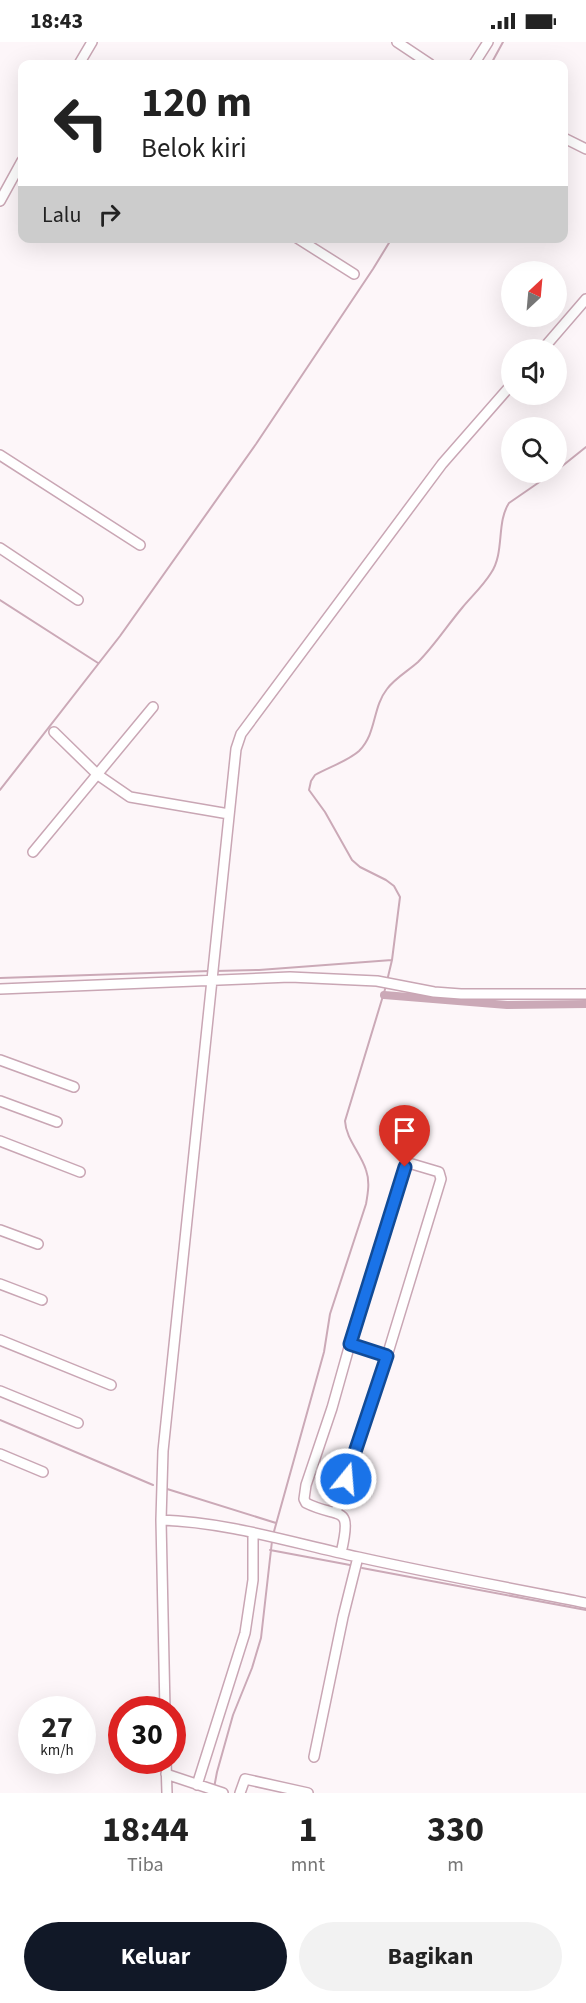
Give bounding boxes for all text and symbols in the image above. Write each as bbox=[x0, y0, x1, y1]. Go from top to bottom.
text: 18:43 bbox=[30, 5, 83, 37]
text: 120 m bbox=[141, 73, 252, 133]
icon: left bbox=[42, 84, 120, 162]
text: Belok kiri bbox=[141, 129, 247, 168]
icon: right bbox=[93, 198, 126, 231]
text: Lalu bbox=[42, 199, 81, 231]
north arrow bbox=[501, 261, 567, 327]
map controls bbox=[501, 261, 567, 483]
button: sound bbox=[501, 339, 567, 405]
button: search bbox=[501, 417, 567, 483]
pin bbox=[379, 1105, 430, 1167]
icon: arrive bbox=[388, 1114, 421, 1147]
position arrow bbox=[314, 1447, 378, 1511]
speed limit sign: 30 bbox=[108, 1696, 186, 1774]
text: 27 bbox=[41, 1706, 73, 1749]
text: km/h bbox=[40, 1740, 74, 1761]
text: 18:44 bbox=[102, 1804, 189, 1855]
text: 1 bbox=[298, 1804, 317, 1855]
text: 330 bbox=[427, 1804, 484, 1855]
text: Tiba bbox=[127, 1851, 164, 1879]
text: mnt bbox=[291, 1851, 325, 1879]
text: m bbox=[447, 1851, 464, 1879]
button: Keluar bbox=[24, 1922, 287, 1991]
button: Bagikan bbox=[299, 1922, 562, 1991]

